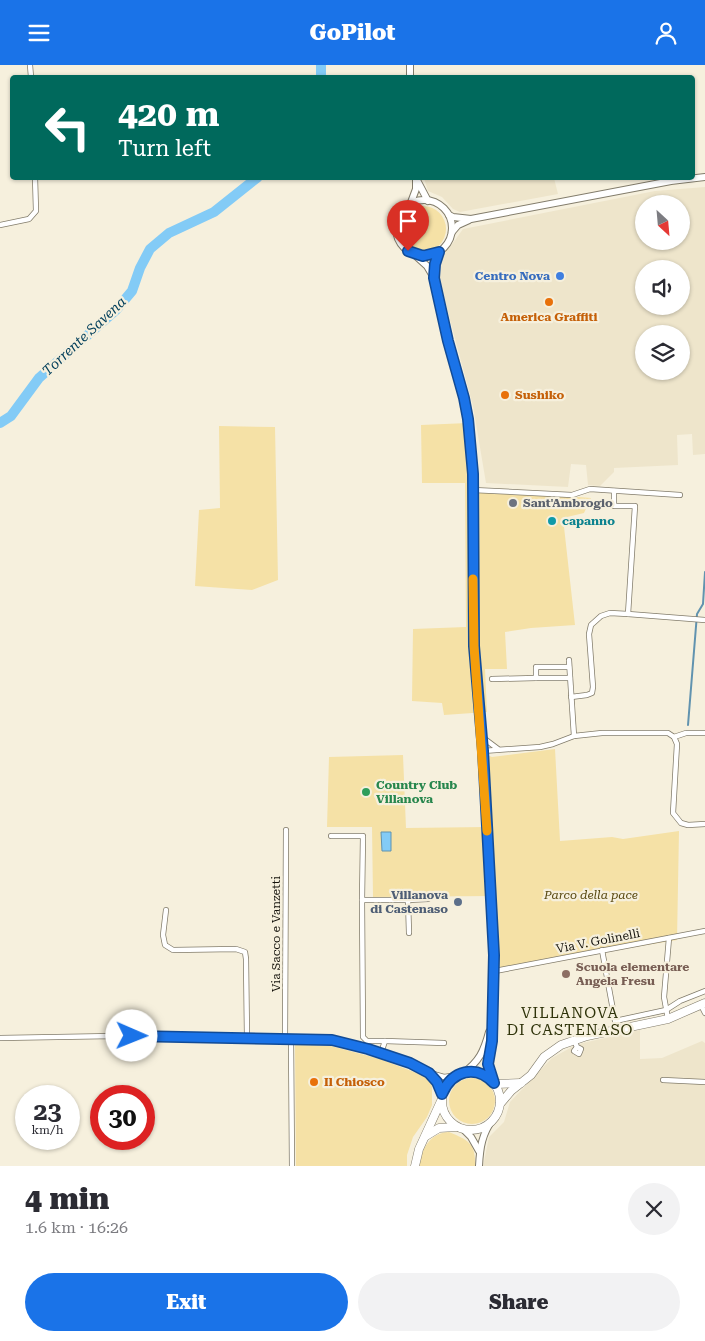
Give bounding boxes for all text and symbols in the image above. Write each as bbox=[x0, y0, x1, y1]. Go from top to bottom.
icon: menu bbox=[25, 19, 53, 47]
icon: person bbox=[652, 19, 680, 47]
text: GoPilot bbox=[309, 20, 396, 45]
text: 420 m bbox=[118, 94, 219, 135]
icon: left bbox=[35, 95, 100, 160]
text: Turn left bbox=[118, 136, 211, 161]
north arrow bbox=[635, 195, 690, 250]
map controls bbox=[635, 195, 690, 380]
pin bbox=[387, 200, 429, 251]
icon: arrive bbox=[394, 207, 422, 235]
button: sound bbox=[635, 260, 690, 315]
place label: Centro Nova bbox=[475, 269, 550, 283]
marker: Centro Nova bbox=[554, 270, 566, 282]
water label: Torrente Savena bbox=[39, 293, 129, 379]
marker: America Graffiti bbox=[543, 296, 555, 308]
place label: America Graffiti bbox=[501, 310, 597, 324]
button: layers bbox=[635, 325, 690, 380]
place label: Sushiko bbox=[515, 388, 565, 402]
marker: Sushiko bbox=[499, 389, 511, 401]
place label: Sant'Ambrogio bbox=[523, 496, 613, 510]
marker: Sant'Ambrogio bbox=[507, 497, 519, 509]
place label: capanno bbox=[562, 514, 615, 528]
marker: capanno bbox=[546, 515, 558, 527]
place label: Country Club Villanova bbox=[376, 778, 457, 806]
marker: Country Club Villanova bbox=[360, 786, 372, 798]
street label: Via Sacco e Vanzetti bbox=[269, 876, 283, 992]
place label: Villanova di Castenaso bbox=[370, 888, 448, 916]
park label: Parco della pace bbox=[543, 888, 638, 902]
marker: Villanova di Castenaso bbox=[452, 896, 464, 908]
street label: Via V. Golinelli bbox=[555, 926, 641, 956]
place label: Scuola elementare Angela Fresu bbox=[576, 960, 689, 988]
marker: Scuola elementare Angela Fresu bbox=[560, 968, 572, 980]
district label: VILLANOVA DI CASTENASO bbox=[506, 1004, 634, 1039]
position arrow bbox=[105, 1009, 157, 1061]
place label: Il Chiosco bbox=[324, 1075, 385, 1089]
marker: Il Chiosco bbox=[308, 1076, 320, 1088]
speed limit sign: 30 bbox=[90, 1085, 155, 1150]
text: 23 bbox=[33, 1097, 62, 1126]
text: km/h bbox=[31, 1123, 64, 1137]
text: 4 min bbox=[25, 1181, 109, 1216]
button: close bbox=[628, 1183, 680, 1235]
text: 1.6 km · 16:26 bbox=[25, 1218, 128, 1237]
button: Exit bbox=[25, 1273, 348, 1331]
button: Share bbox=[358, 1273, 680, 1331]

